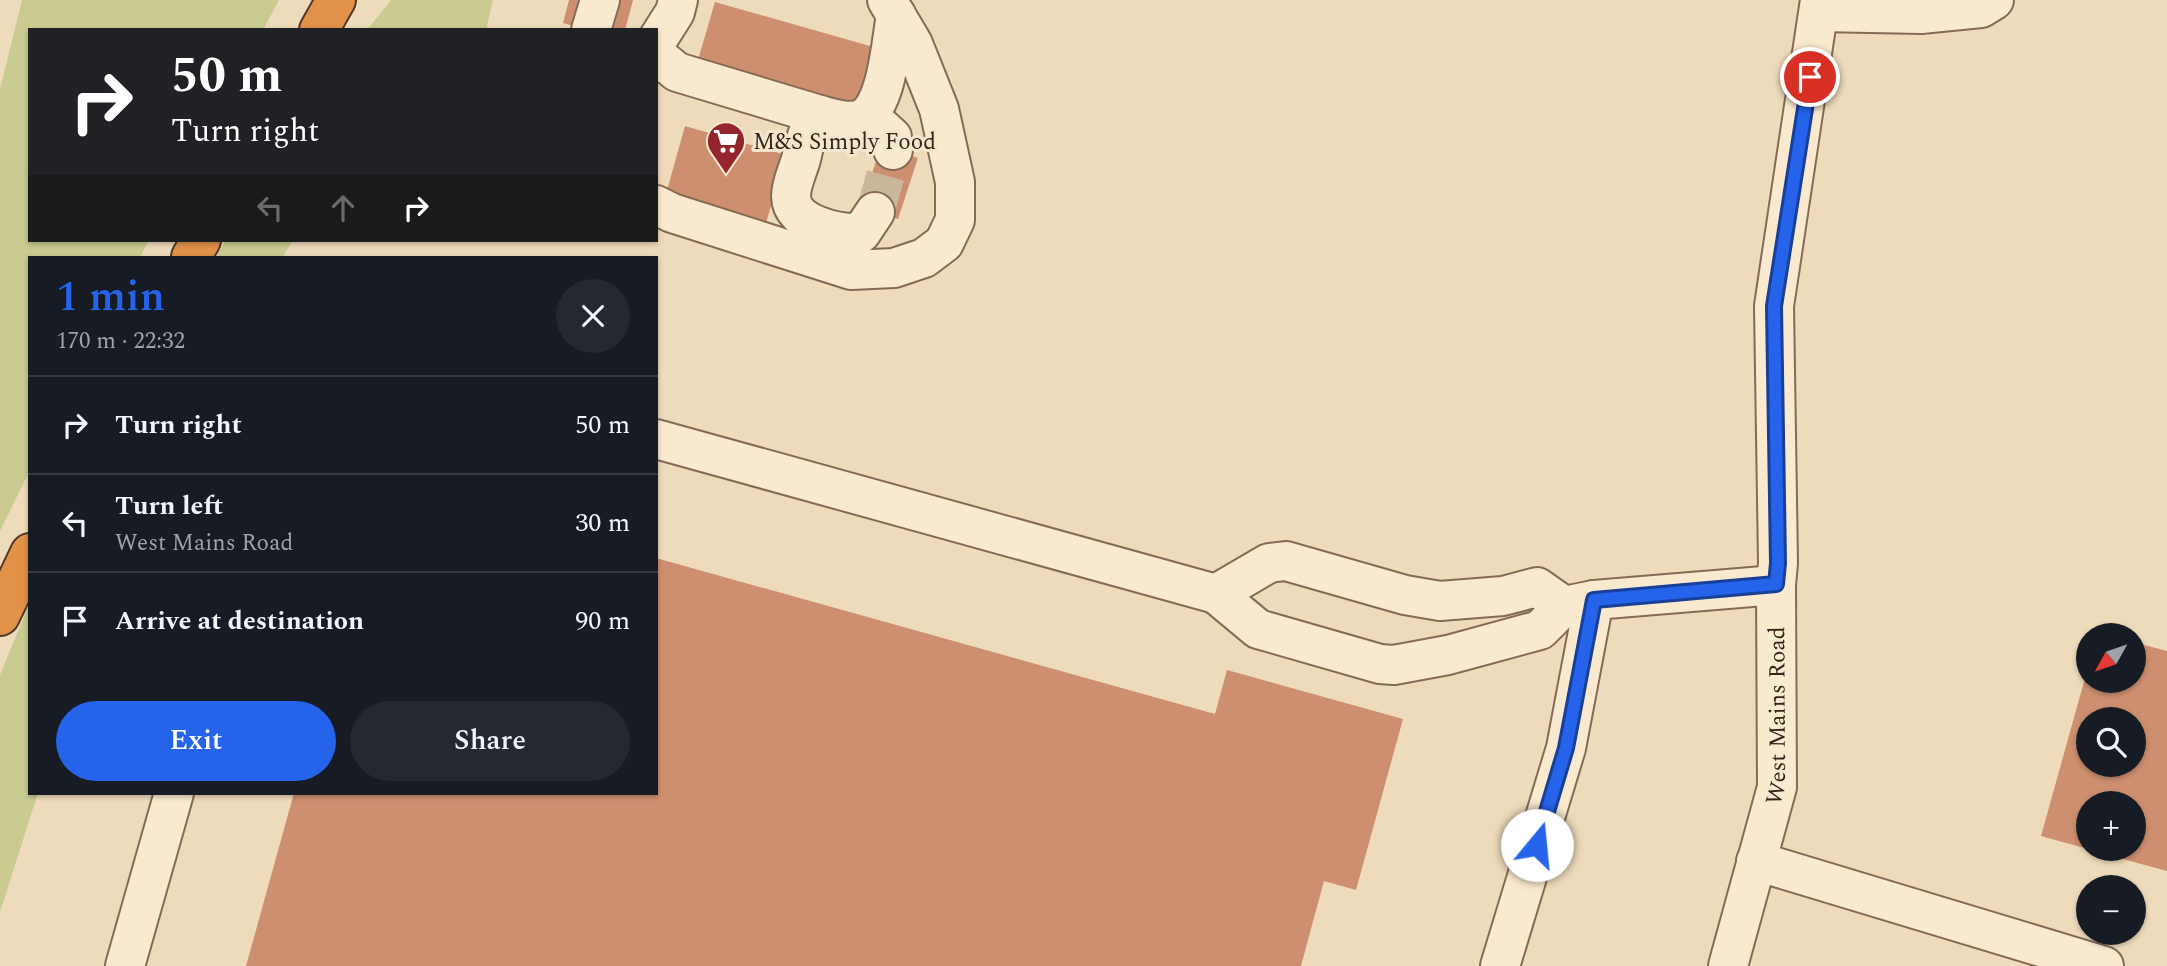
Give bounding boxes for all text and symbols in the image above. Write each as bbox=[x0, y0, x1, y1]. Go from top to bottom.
text: 50 m bbox=[171, 39, 282, 114]
pin bbox=[1780, 47, 1840, 107]
icon: right bbox=[56, 56, 147, 147]
icon: arrive bbox=[1791, 58, 1829, 96]
text: Turn right bbox=[171, 107, 319, 156]
supermarket icon: M&S Simply Food bbox=[705, 120, 747, 175]
place label: M&S Simply Food bbox=[753, 125, 936, 160]
icon: left bbox=[251, 189, 289, 227]
icon: ahead bbox=[324, 189, 362, 227]
icon: right bbox=[397, 189, 435, 227]
text: 1 min bbox=[56, 266, 165, 329]
button: close bbox=[556, 279, 630, 353]
text: 170 m · 22:32 bbox=[56, 324, 185, 359]
text: Turn right bbox=[115, 405, 242, 445]
text: 50 m bbox=[575, 405, 630, 445]
icon: right bbox=[56, 406, 94, 444]
text: Turn left bbox=[115, 486, 223, 526]
text: 30 m bbox=[575, 503, 630, 543]
icon: left bbox=[56, 504, 94, 542]
text: West Mains Road bbox=[115, 526, 293, 561]
text: Arrive at destination bbox=[115, 601, 364, 641]
text: 90 m bbox=[575, 601, 630, 641]
icon: arrive bbox=[56, 602, 94, 640]
north arrow bbox=[2076, 623, 2146, 693]
map controls bbox=[2076, 623, 2146, 945]
street label: West Mains Road bbox=[1757, 626, 1797, 809]
button: Exit bbox=[56, 701, 336, 781]
button: Share bbox=[350, 701, 630, 781]
button: search bbox=[2076, 707, 2146, 777]
button: + bbox=[2076, 791, 2146, 861]
position arrow bbox=[1500, 808, 1574, 882]
button: − bbox=[2076, 875, 2146, 945]

